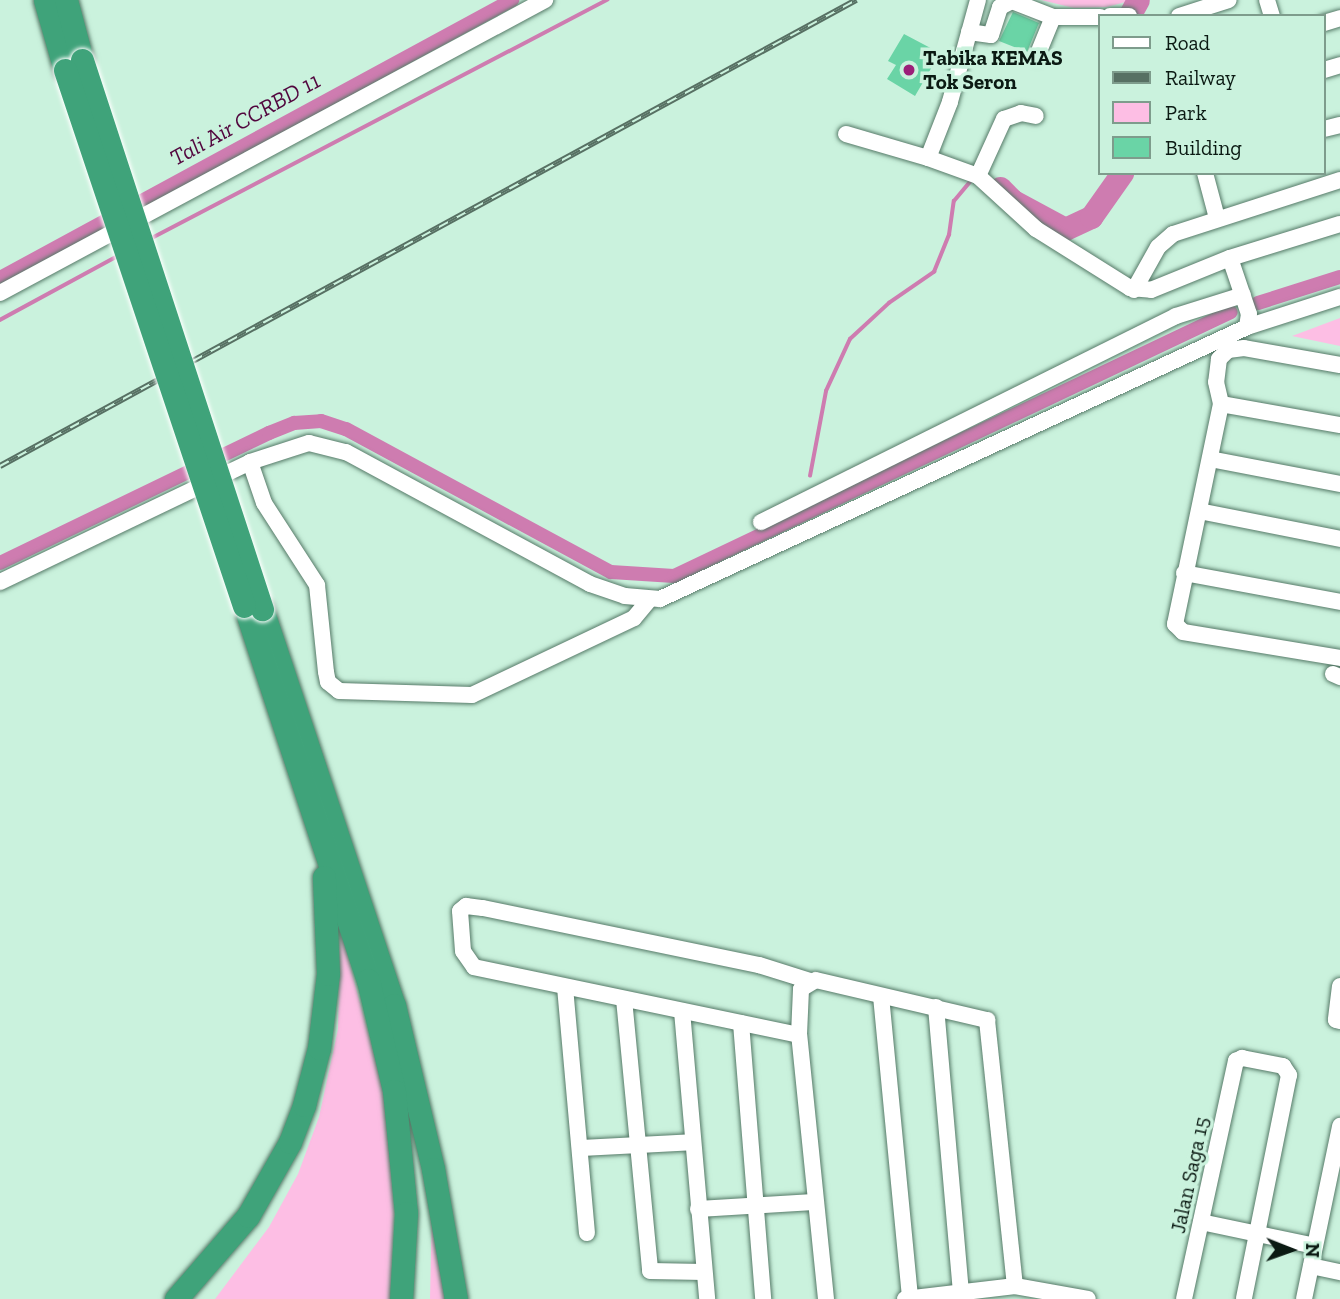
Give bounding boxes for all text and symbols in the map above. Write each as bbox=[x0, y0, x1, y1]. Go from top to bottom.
legend bbox=[1098, 14, 1326, 175]
text: Road bbox=[1165, 30, 1210, 55]
place label: Tabika KEMAS Tok Seron bbox=[923, 45, 1063, 95]
marker: Tabika KEMAS Tok Seron bbox=[901, 62, 917, 78]
text: Railway bbox=[1165, 65, 1236, 90]
water label: Tali Air CCRBD 11 bbox=[165, 66, 325, 172]
text: Park bbox=[1165, 100, 1207, 125]
text: Building bbox=[1165, 135, 1242, 160]
street label: Jalan Saga 15 bbox=[1165, 1115, 1215, 1235]
north arrow bbox=[1256, 1215, 1326, 1285]
text: N bbox=[1301, 1243, 1324, 1258]

